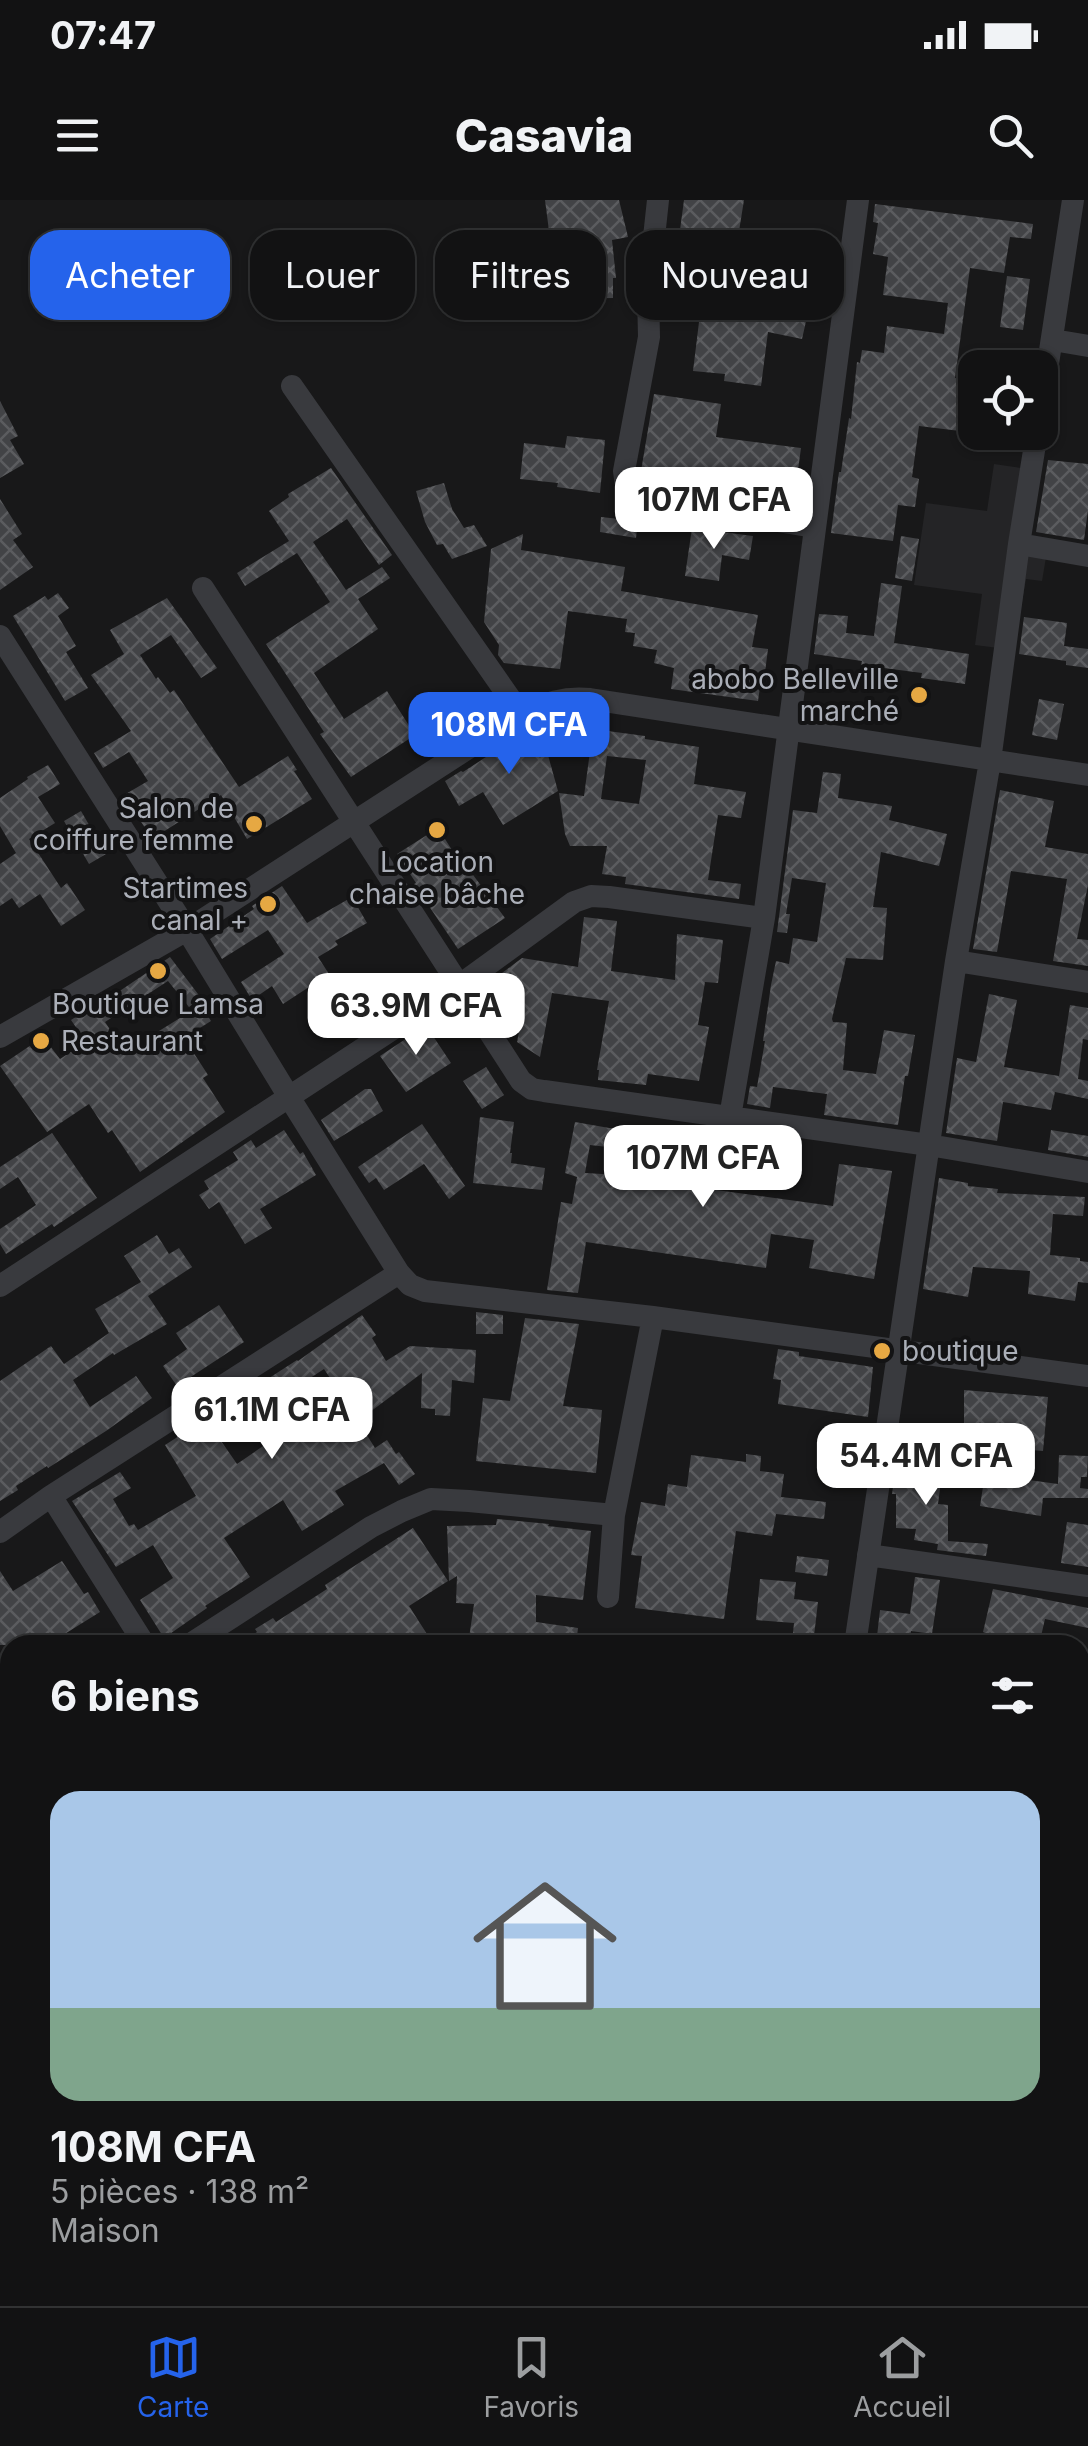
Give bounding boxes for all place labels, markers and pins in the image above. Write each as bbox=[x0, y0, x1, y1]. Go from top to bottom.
pin: 107M CFA bbox=[611, 467, 817, 552]
place label: abobo Belleville marché bbox=[691, 662, 899, 728]
marker: abobo Belleville marché bbox=[908, 684, 930, 706]
pin: 108M CFA bbox=[406, 692, 612, 777]
place label: Salon de coiffure femme bbox=[33, 791, 234, 857]
marker: Salon de coiffure femme bbox=[243, 813, 265, 835]
marker: Location chaise bâche bbox=[426, 819, 448, 841]
place label: Location chaise bâche bbox=[349, 845, 525, 911]
place label: Startimes canal + bbox=[122, 871, 248, 937]
marker: Startimes canal + bbox=[257, 893, 279, 915]
marker: Boutique Lamsa bbox=[147, 960, 169, 982]
pin: 63.9M CFA bbox=[302, 973, 530, 1058]
place label: Boutique Lamsa bbox=[52, 987, 264, 1021]
place label: Restaurant bbox=[61, 1024, 203, 1058]
marker: Restaurant bbox=[30, 1030, 52, 1052]
pin: 107M CFA bbox=[600, 1125, 806, 1210]
place label: boutique bbox=[902, 1334, 1018, 1368]
marker: boutique bbox=[871, 1340, 893, 1362]
pin: 61.1M CFA bbox=[158, 1377, 386, 1462]
pin: 54.4M CFA bbox=[812, 1423, 1040, 1508]

